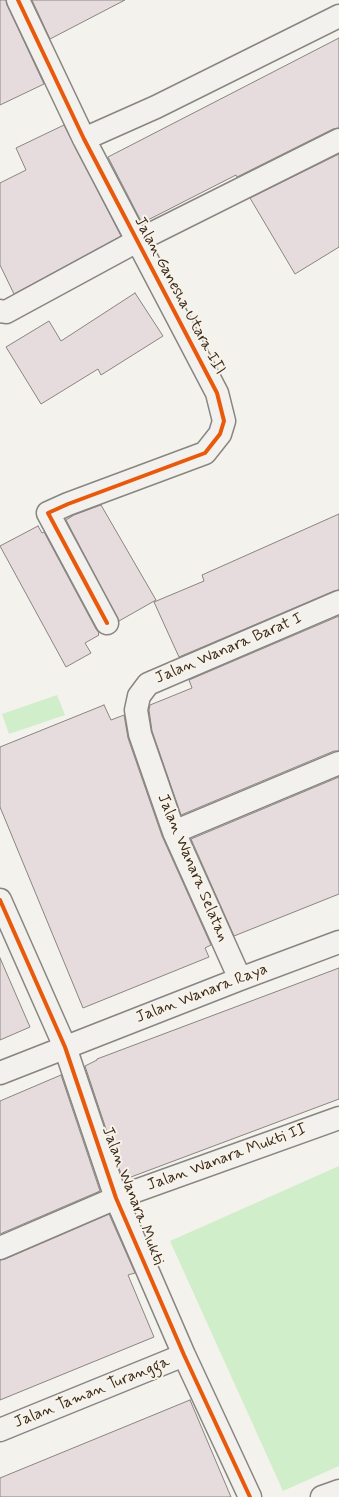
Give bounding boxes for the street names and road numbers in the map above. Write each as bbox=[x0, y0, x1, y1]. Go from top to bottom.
street label: Jalan Ganesha Utara III bbox=[129, 214, 229, 378]
street label: Jalan Wanara Barat I bbox=[153, 609, 305, 689]
street label: Jalan Wanara Selatan bbox=[152, 791, 232, 945]
street label: Jalan Wanara Raya bbox=[133, 960, 271, 1028]
street label: Jalan Wanara Mukti II bbox=[144, 1120, 310, 1196]
street label: Jalan Wanara Mukti bbox=[97, 1124, 167, 1268]
street label: Jalan Taman Turangga bbox=[11, 1353, 173, 1433]

